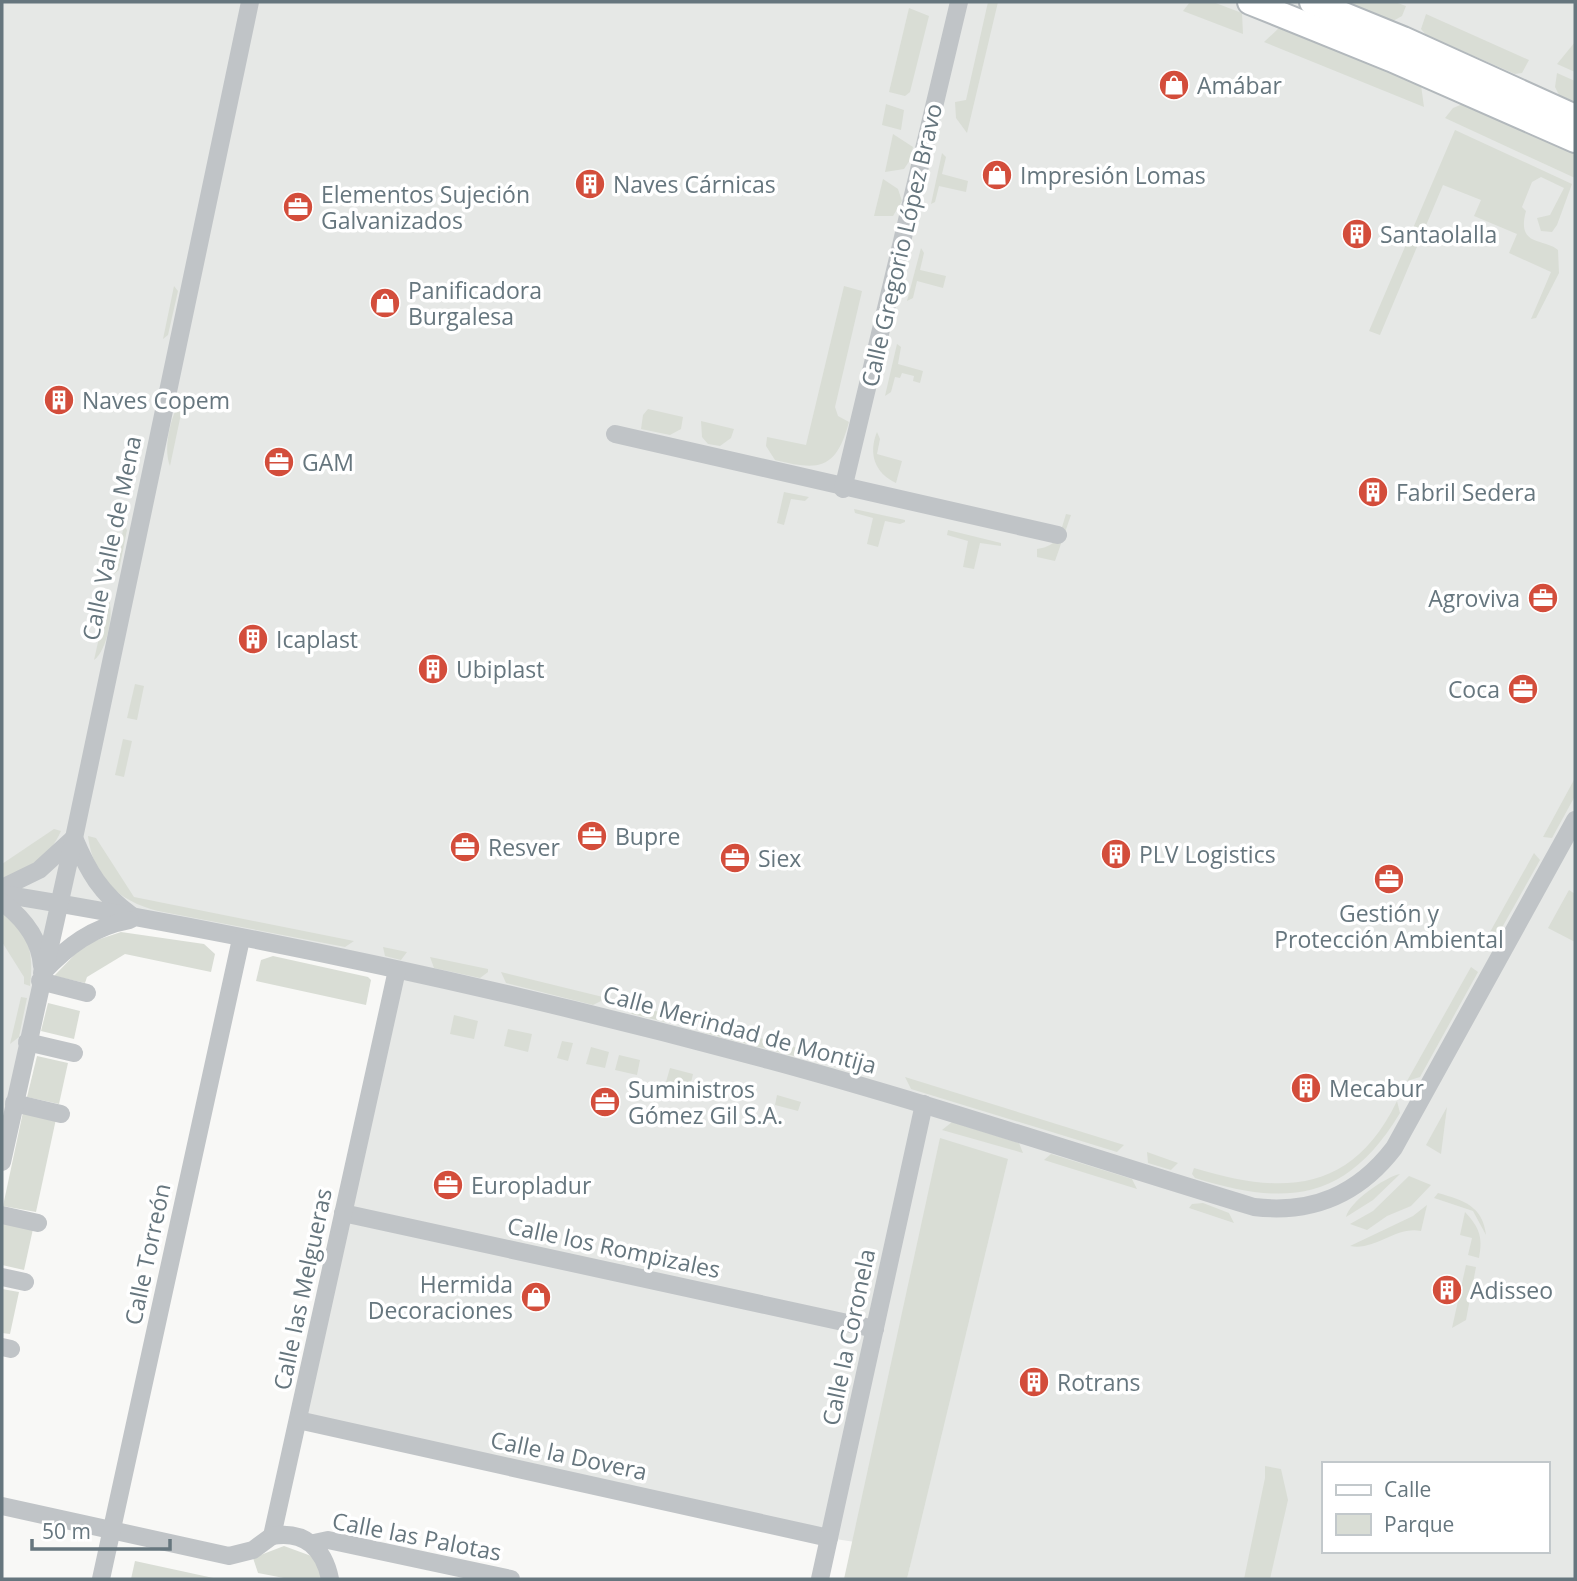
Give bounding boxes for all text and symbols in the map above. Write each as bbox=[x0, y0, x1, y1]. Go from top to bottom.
shop icon: Amábar bbox=[1157, 68, 1191, 102]
place label: Amábar bbox=[1197, 69, 1282, 101]
street label: Calle Gregorio López Bravo bbox=[853, 100, 949, 390]
shop icon: Impresión Lomas bbox=[980, 158, 1014, 192]
place label: Impresión Lomas bbox=[1020, 159, 1206, 191]
building icon: Naves Cárnicas bbox=[573, 167, 607, 201]
place label: Naves Cárnicas bbox=[613, 168, 776, 200]
place label: Elementos Sujeción Galvanizados bbox=[321, 178, 530, 236]
office icon: Elementos Sujeción Galvanizados bbox=[281, 190, 315, 224]
building icon: Santaolalla bbox=[1340, 217, 1374, 251]
place label: Santaolalla bbox=[1380, 218, 1497, 250]
place label: Panificadora Burgalesa bbox=[408, 274, 542, 332]
shop icon: Panificadora Burgalesa bbox=[368, 286, 402, 320]
building icon: Naves Copem bbox=[42, 383, 76, 417]
place label: Naves Copem bbox=[82, 384, 230, 416]
street label: Calle Valle de Mena bbox=[74, 433, 148, 643]
office icon: GAM bbox=[262, 445, 296, 479]
place label: GAM bbox=[302, 446, 354, 478]
building icon: Fabril Sedera bbox=[1356, 475, 1390, 509]
place label: Fabril Sedera bbox=[1396, 476, 1536, 508]
office icon: Agroviva bbox=[1526, 581, 1560, 615]
place label: Agroviva bbox=[1428, 582, 1520, 614]
building icon: Icaplast bbox=[236, 622, 270, 656]
place label: Icaplast bbox=[276, 623, 358, 655]
building icon: Ubiplast bbox=[416, 652, 450, 686]
place label: Ubiplast bbox=[456, 653, 544, 685]
office icon: Coca bbox=[1506, 672, 1540, 706]
place label: Coca bbox=[1448, 673, 1500, 705]
office icon: Bupre bbox=[575, 819, 609, 853]
place label: Bupre bbox=[615, 820, 680, 852]
office icon: Resver bbox=[448, 830, 482, 864]
place label: Resver bbox=[488, 831, 560, 863]
building icon: PLV Logistics bbox=[1099, 837, 1133, 871]
place label: PLV Logistics bbox=[1139, 838, 1276, 870]
office icon: Siex bbox=[718, 841, 752, 875]
place label: Siex bbox=[758, 842, 801, 874]
office icon: Gestión y Protección Ambiental bbox=[1372, 862, 1406, 896]
place label: Gestión y Protección Ambiental bbox=[1274, 897, 1504, 955]
street label: Calle Merindad de Montija bbox=[600, 977, 880, 1081]
building icon: Mecabur bbox=[1289, 1071, 1323, 1105]
place label: Mecabur bbox=[1329, 1072, 1425, 1104]
place label: Suministros Gómez Gil S.A. bbox=[628, 1073, 783, 1131]
office icon: Suministros Gómez Gil S.A. bbox=[588, 1085, 622, 1119]
office icon: Europladur bbox=[431, 1168, 465, 1202]
place label: Europladur bbox=[471, 1169, 592, 1201]
street label: Calle Torreón bbox=[116, 1180, 178, 1328]
street label: Calle las Melgueras bbox=[265, 1185, 339, 1393]
street label: Calle los Rompizales bbox=[505, 1209, 723, 1285]
street label: Calle la Coronela bbox=[814, 1246, 882, 1428]
place label: Hermida Decoraciones bbox=[368, 1268, 513, 1326]
building icon: Adisseo bbox=[1430, 1273, 1464, 1307]
place label: Adisseo bbox=[1470, 1274, 1553, 1306]
shop icon: Hermida Decoraciones bbox=[519, 1280, 553, 1314]
building icon: Rotrans bbox=[1017, 1365, 1051, 1399]
place label: Rotrans bbox=[1057, 1366, 1140, 1398]
street label: Calle la Dovera bbox=[488, 1423, 650, 1487]
legend bbox=[1322, 1462, 1549, 1553]
text: Calle bbox=[1384, 1475, 1431, 1503]
street label: Calle las Palotas bbox=[330, 1504, 504, 1568]
scale bar bbox=[32, 1508, 170, 1552]
text: Parque bbox=[1384, 1510, 1454, 1538]
text: 50 m bbox=[42, 1517, 91, 1545]

